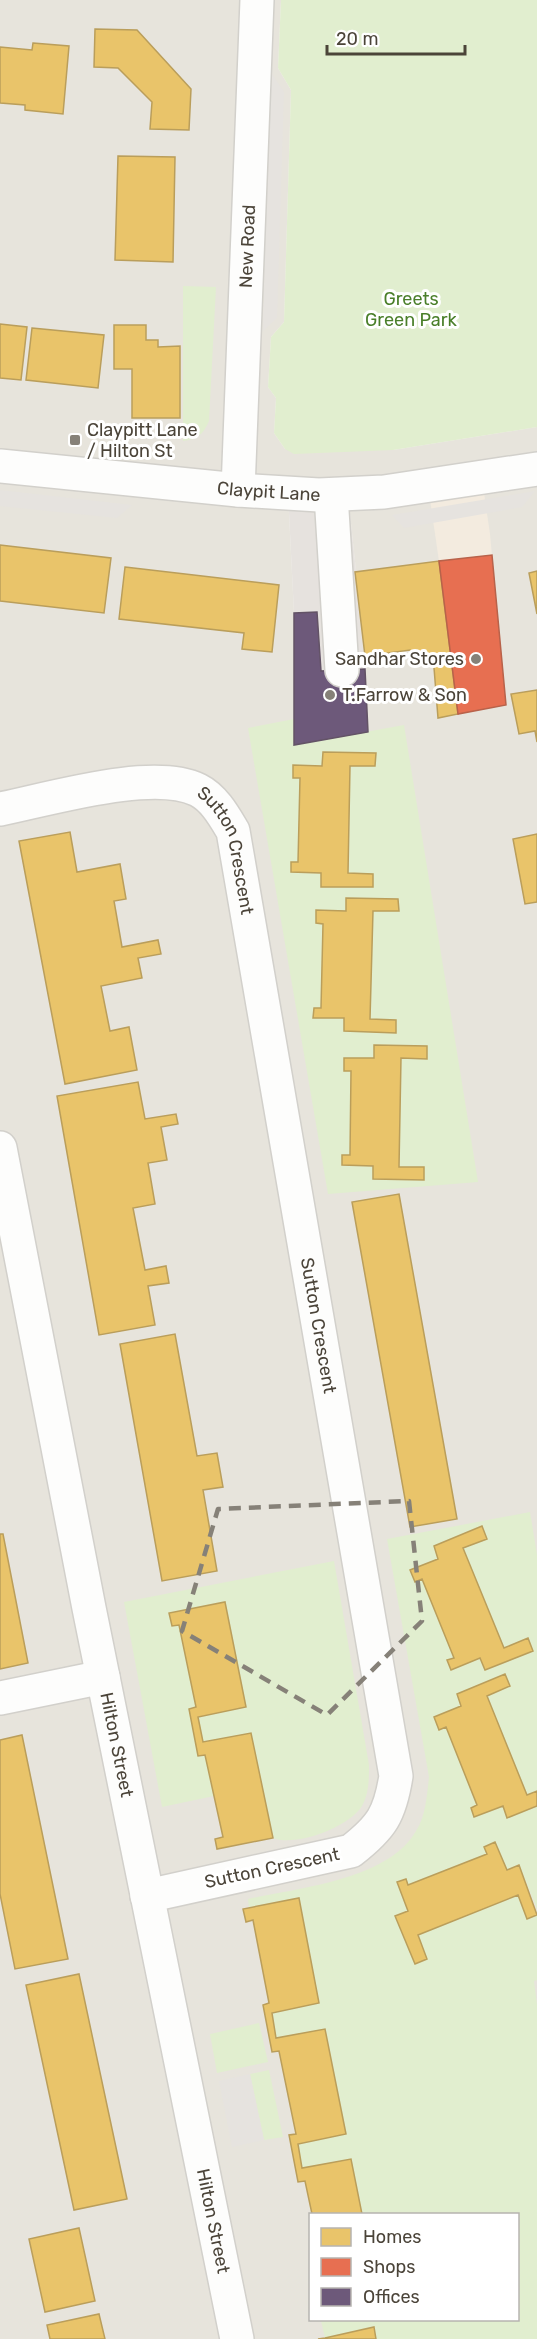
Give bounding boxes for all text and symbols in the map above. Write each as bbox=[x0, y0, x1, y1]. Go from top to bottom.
scale bar bbox=[327, 18, 465, 56]
text: 20 m bbox=[336, 28, 378, 50]
street label: New Road bbox=[235, 204, 260, 288]
park label: Greets Green Park bbox=[365, 288, 458, 331]
place label: Claypitt Lane / Hilton St bbox=[87, 419, 198, 462]
marker: Claypitt Lane / Hilton St bbox=[68, 433, 82, 447]
street label: Claypit Lane bbox=[216, 477, 321, 506]
place label: Sandhar Stores bbox=[335, 648, 464, 670]
marker: Sandhar Stores bbox=[469, 652, 483, 666]
place label: T.Farrow & Son bbox=[342, 684, 467, 706]
marker: T.Farrow & Son bbox=[323, 688, 337, 702]
street label: Sutton Crescent bbox=[193, 782, 258, 916]
street label: Sutton Crescent bbox=[296, 1256, 341, 1395]
street label: Hilton Street bbox=[95, 1690, 138, 1799]
street label: Sutton Crescent bbox=[202, 1843, 342, 1893]
street label: Hilton Street bbox=[192, 2167, 234, 2275]
legend bbox=[309, 2213, 519, 2321]
text: Homes bbox=[363, 2226, 421, 2248]
text: Shops bbox=[363, 2256, 415, 2278]
text: Offices bbox=[363, 2286, 420, 2308]

